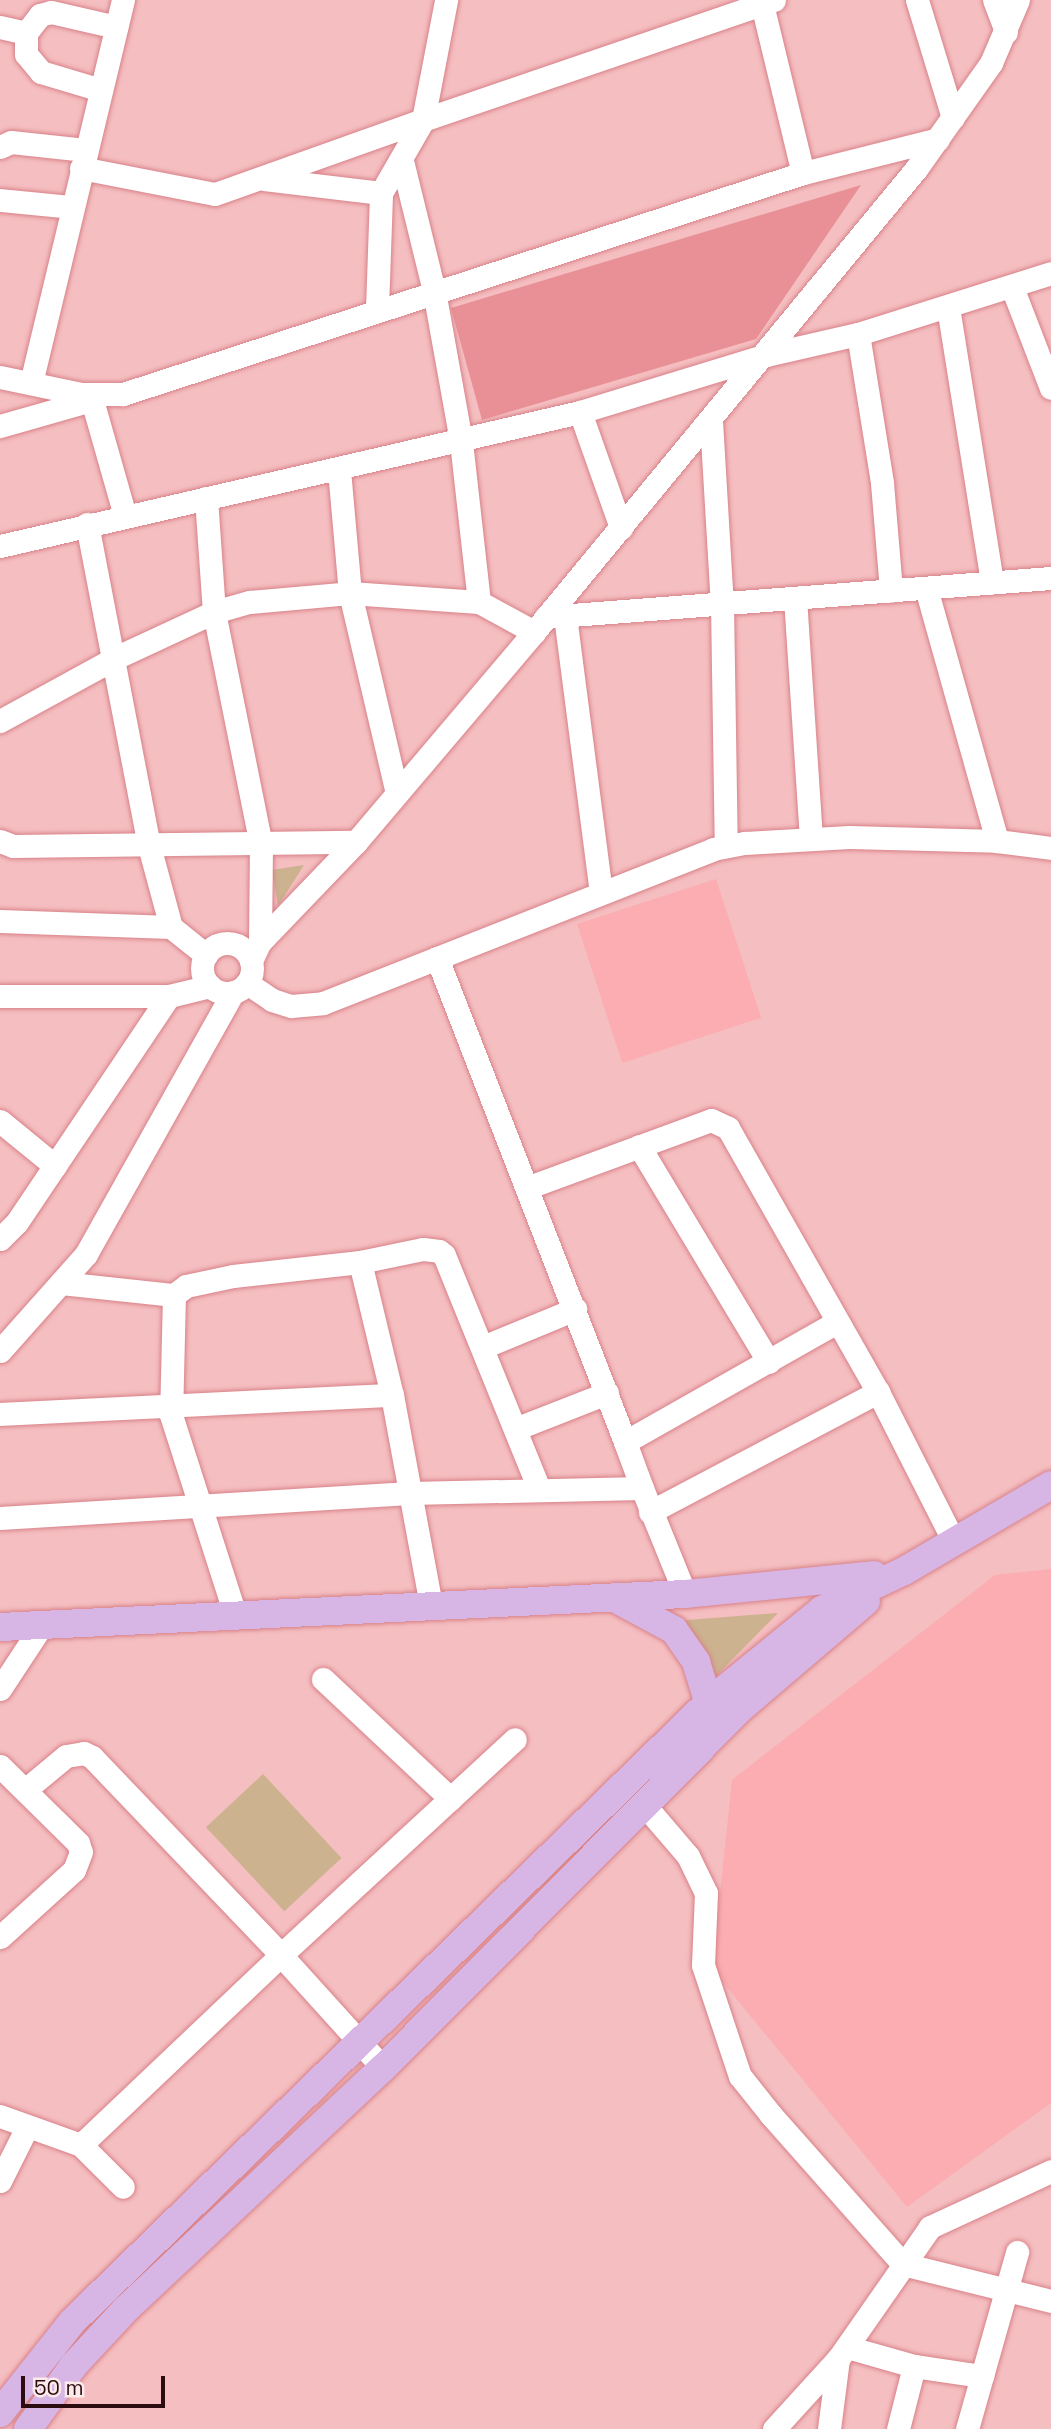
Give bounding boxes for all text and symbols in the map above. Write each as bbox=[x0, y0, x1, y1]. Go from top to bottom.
scale bar bbox=[24, 2362, 168, 2406]
text: 50 m bbox=[34, 2374, 84, 2401]

